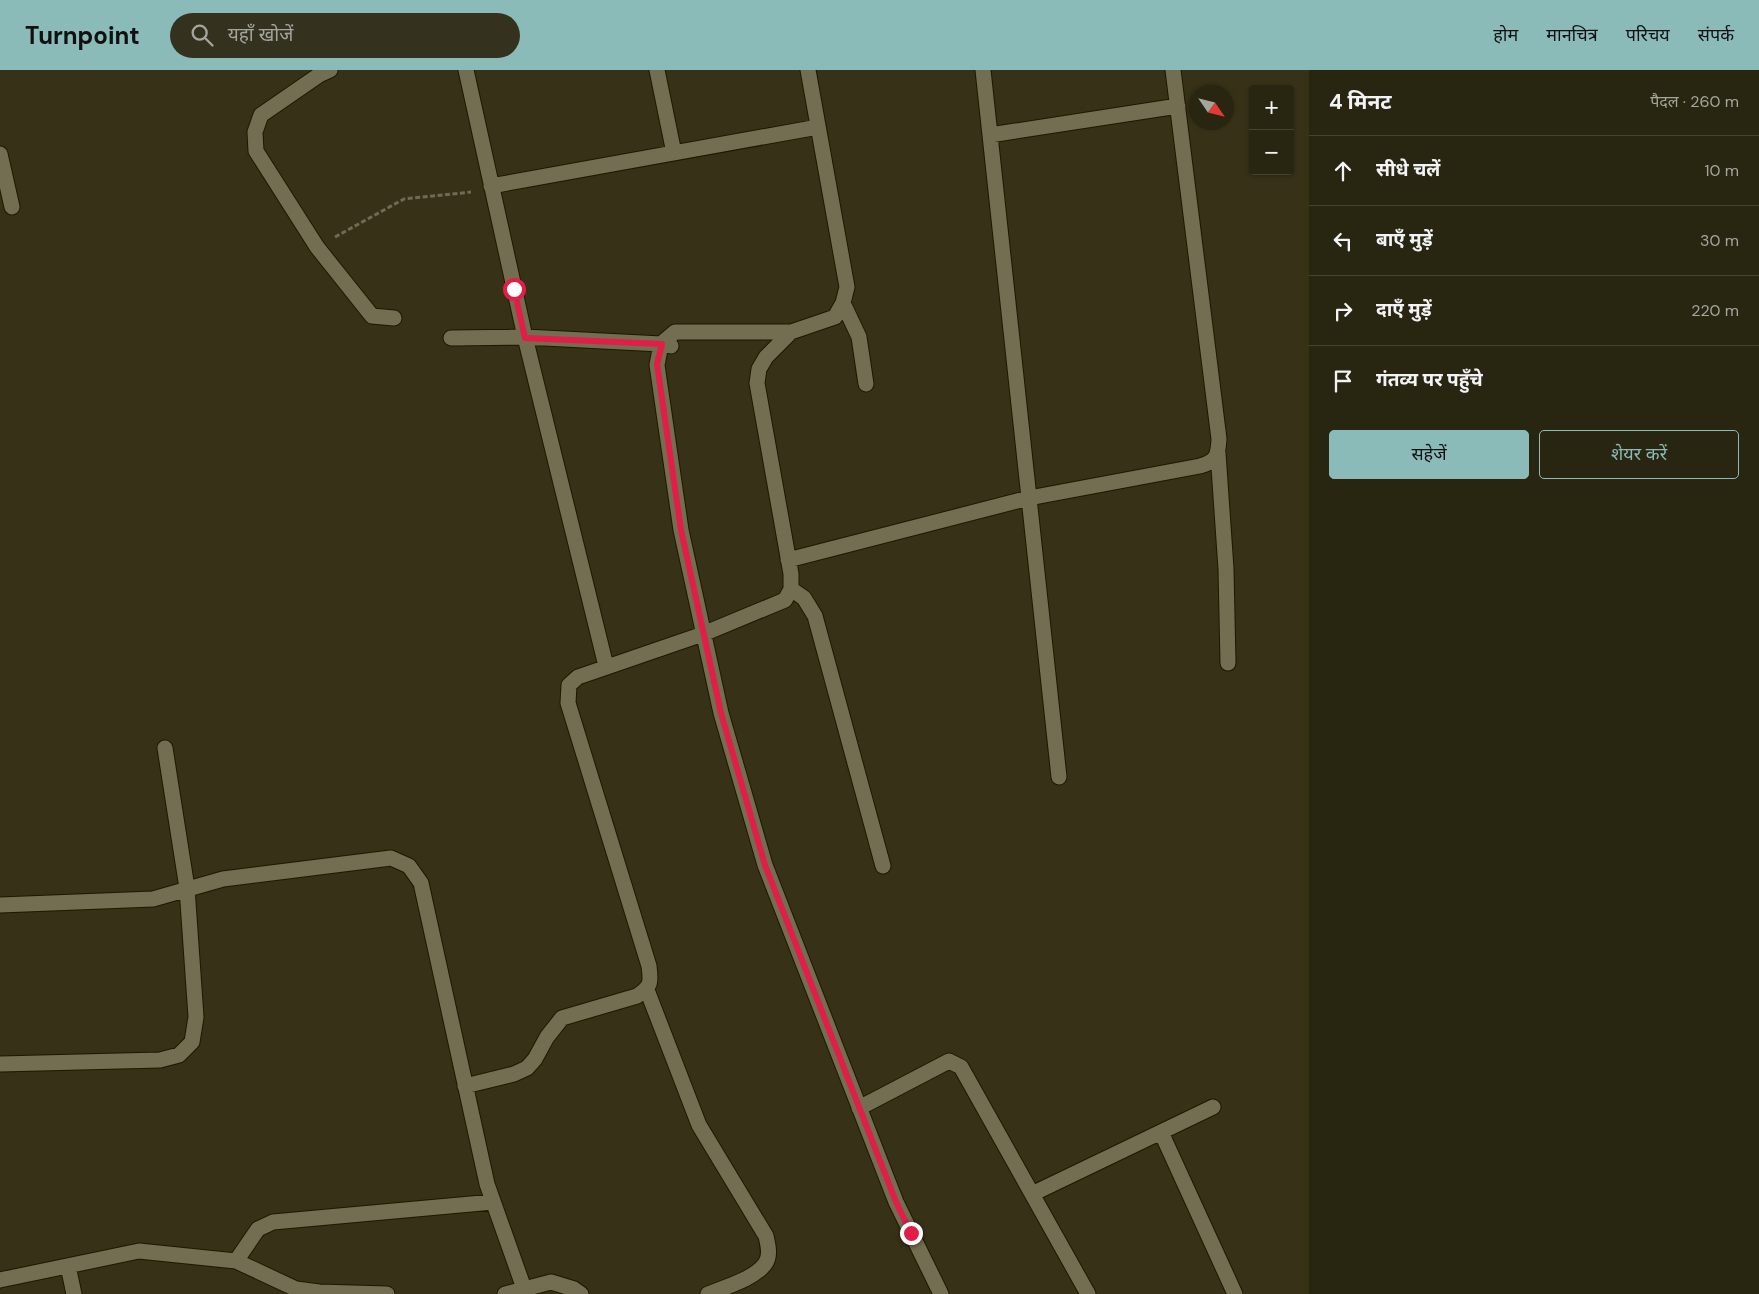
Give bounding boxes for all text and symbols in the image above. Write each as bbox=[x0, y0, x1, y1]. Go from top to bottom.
search box bbox=[170, 13, 520, 58]
text: Turnpoint bbox=[25, 20, 140, 51]
icon: search bbox=[188, 21, 216, 49]
text: यहाँ खोजें bbox=[228, 22, 293, 47]
text: होम bbox=[1493, 23, 1518, 47]
text: मानचित्र bbox=[1546, 23, 1598, 47]
text: परिचय bbox=[1626, 23, 1670, 47]
text: संपर्क bbox=[1698, 23, 1734, 47]
north arrow bbox=[1189, 85, 1234, 130]
map controls bbox=[1249, 85, 1294, 175]
button: + bbox=[1249, 85, 1294, 130]
text: 4 मिनट bbox=[1329, 88, 1392, 116]
text: पैदल · 260 m bbox=[1650, 91, 1739, 112]
button: − bbox=[1249, 130, 1294, 175]
icon: ahead bbox=[1329, 157, 1357, 185]
text: सीधे चलें bbox=[1376, 157, 1440, 182]
text: 10 m bbox=[1705, 160, 1739, 181]
icon: left bbox=[1329, 227, 1357, 255]
text: बाएँ मुड़ें bbox=[1376, 227, 1433, 252]
text: 30 m bbox=[1700, 230, 1739, 251]
route start bbox=[503, 278, 526, 301]
icon: right bbox=[1329, 297, 1357, 325]
text: दाएँ मुड़ें bbox=[1376, 297, 1431, 322]
text: 220 m bbox=[1691, 300, 1739, 321]
icon: arrive bbox=[1329, 367, 1357, 395]
text: गंतव्य पर पहुँचे bbox=[1376, 367, 1483, 392]
button: सहेजें bbox=[1329, 430, 1529, 479]
button: शेयर करें bbox=[1539, 430, 1739, 479]
route end bbox=[900, 1222, 923, 1245]

